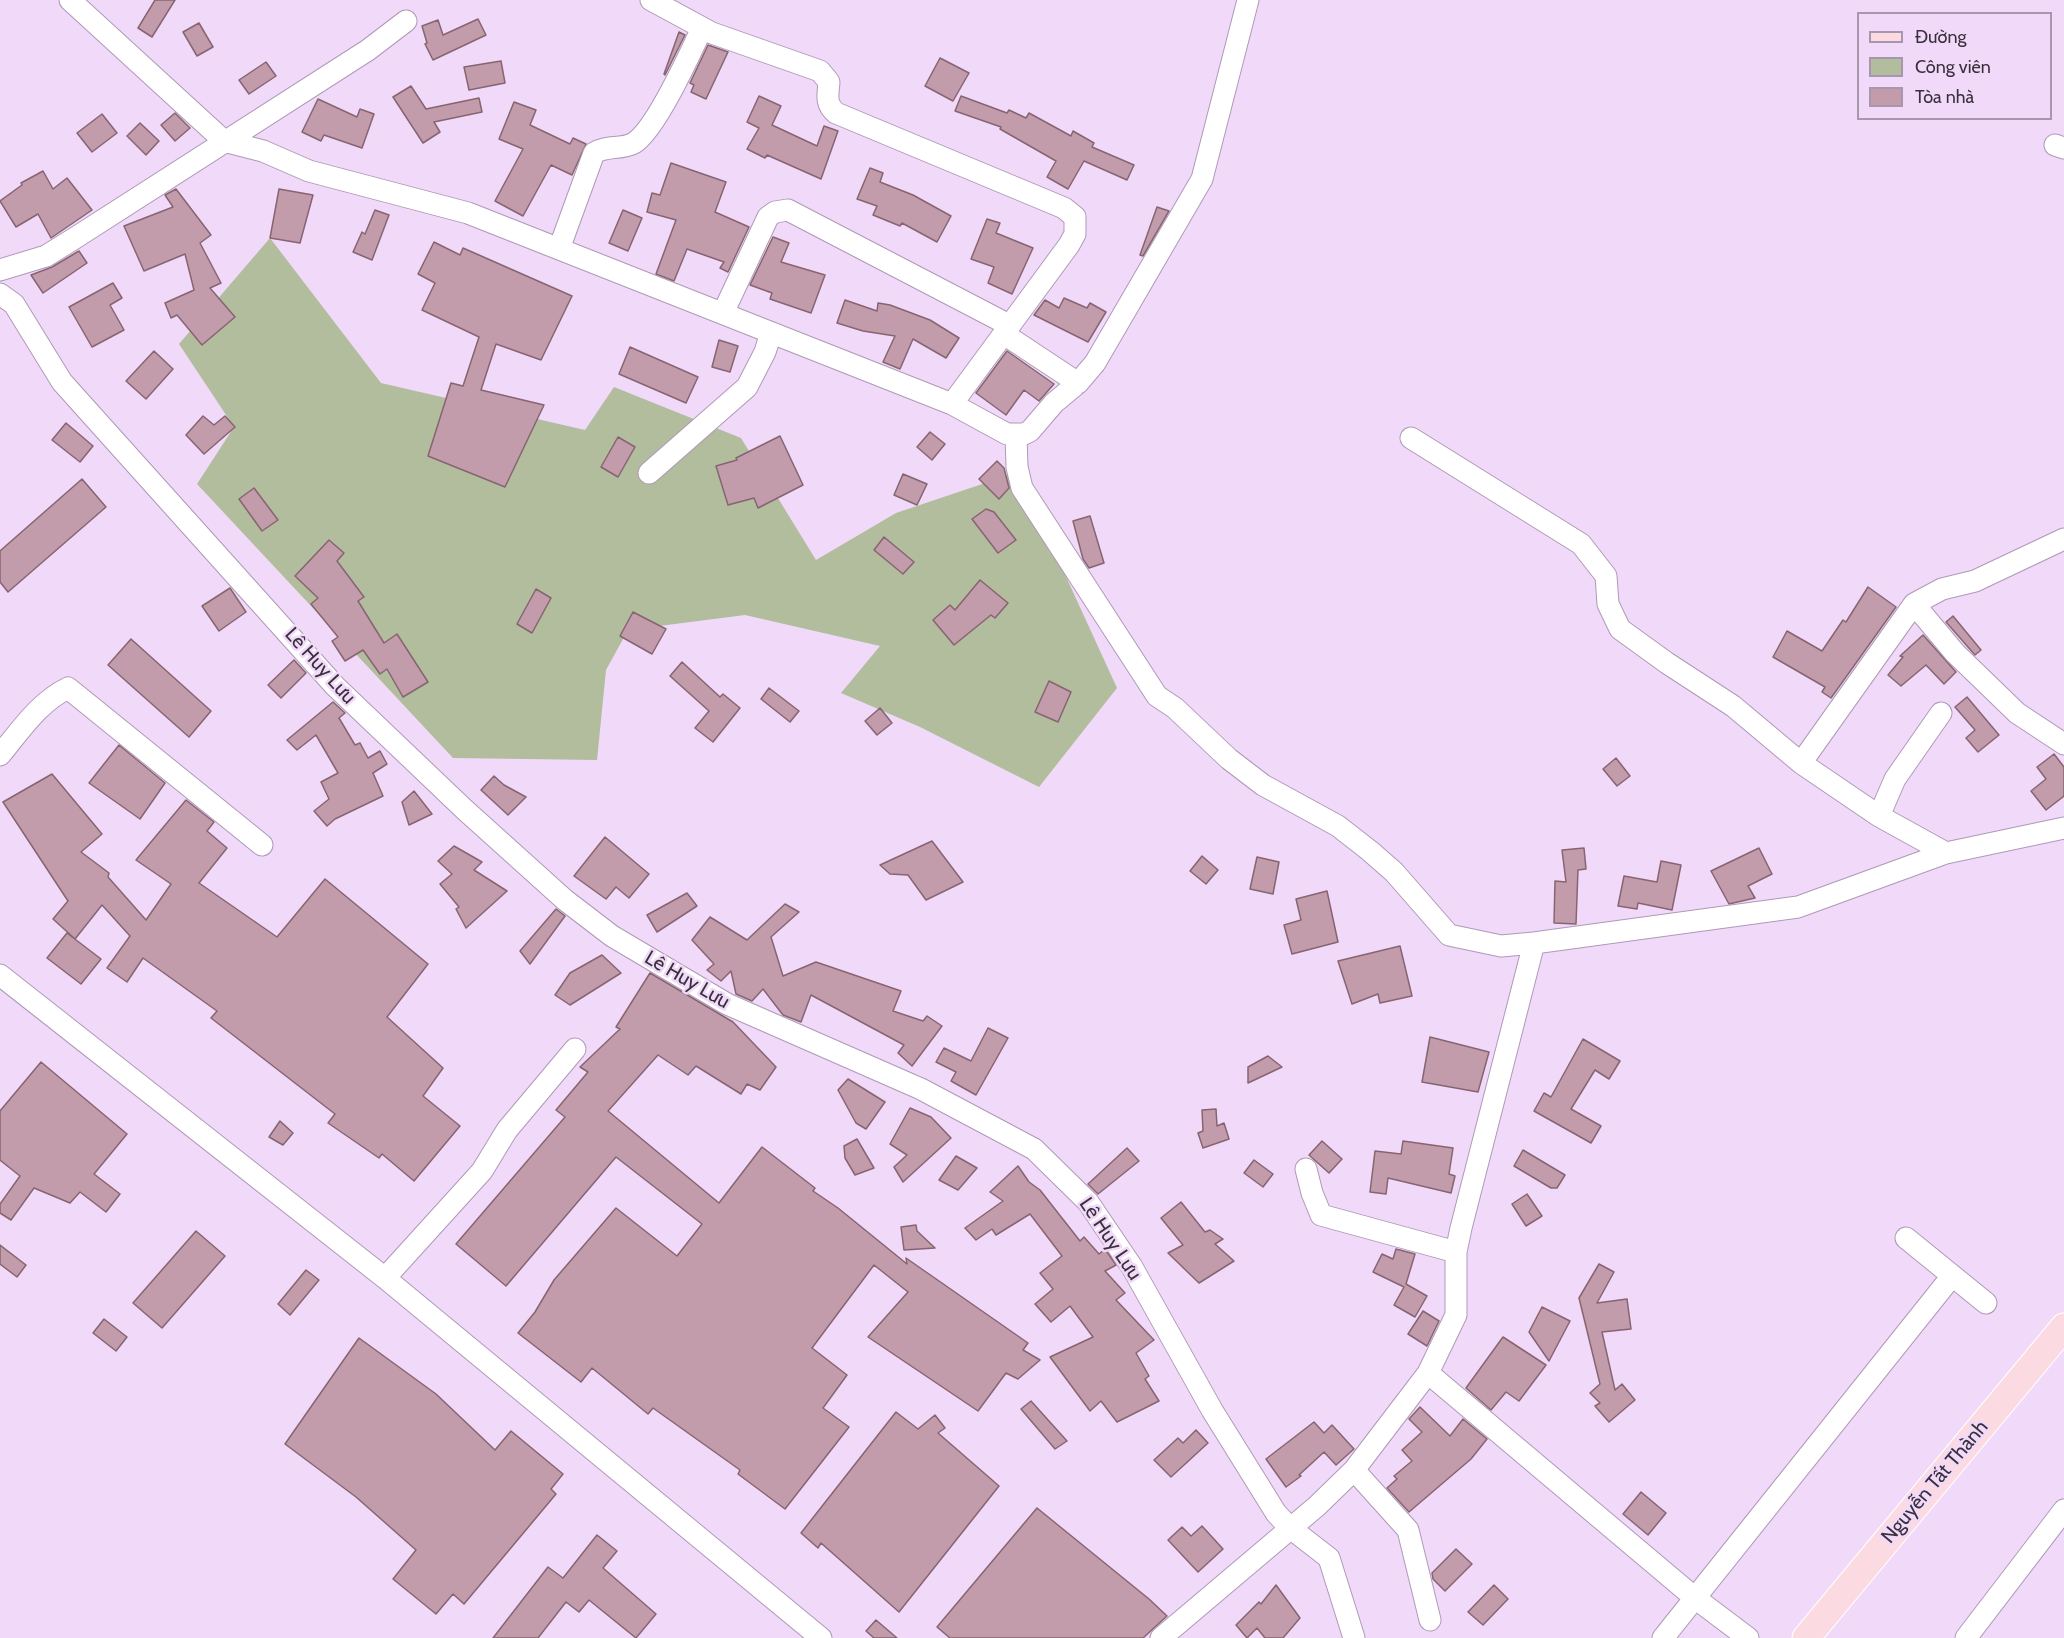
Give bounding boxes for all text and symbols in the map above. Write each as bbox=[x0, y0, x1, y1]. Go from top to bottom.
legend bbox=[1857, 12, 2052, 120]
text: Đường bbox=[1915, 26, 1966, 48]
text: Công viên bbox=[1915, 56, 1991, 78]
text: Tòa nhà bbox=[1915, 86, 1974, 108]
street label: Lê Huy Lưu bbox=[280, 623, 360, 709]
street label: Lê Huy Lưu bbox=[640, 946, 734, 1014]
street label: Lê Huy Lưu bbox=[1074, 1193, 1146, 1285]
street label: Nguyễn Tất Thành bbox=[1877, 1416, 1993, 1548]

